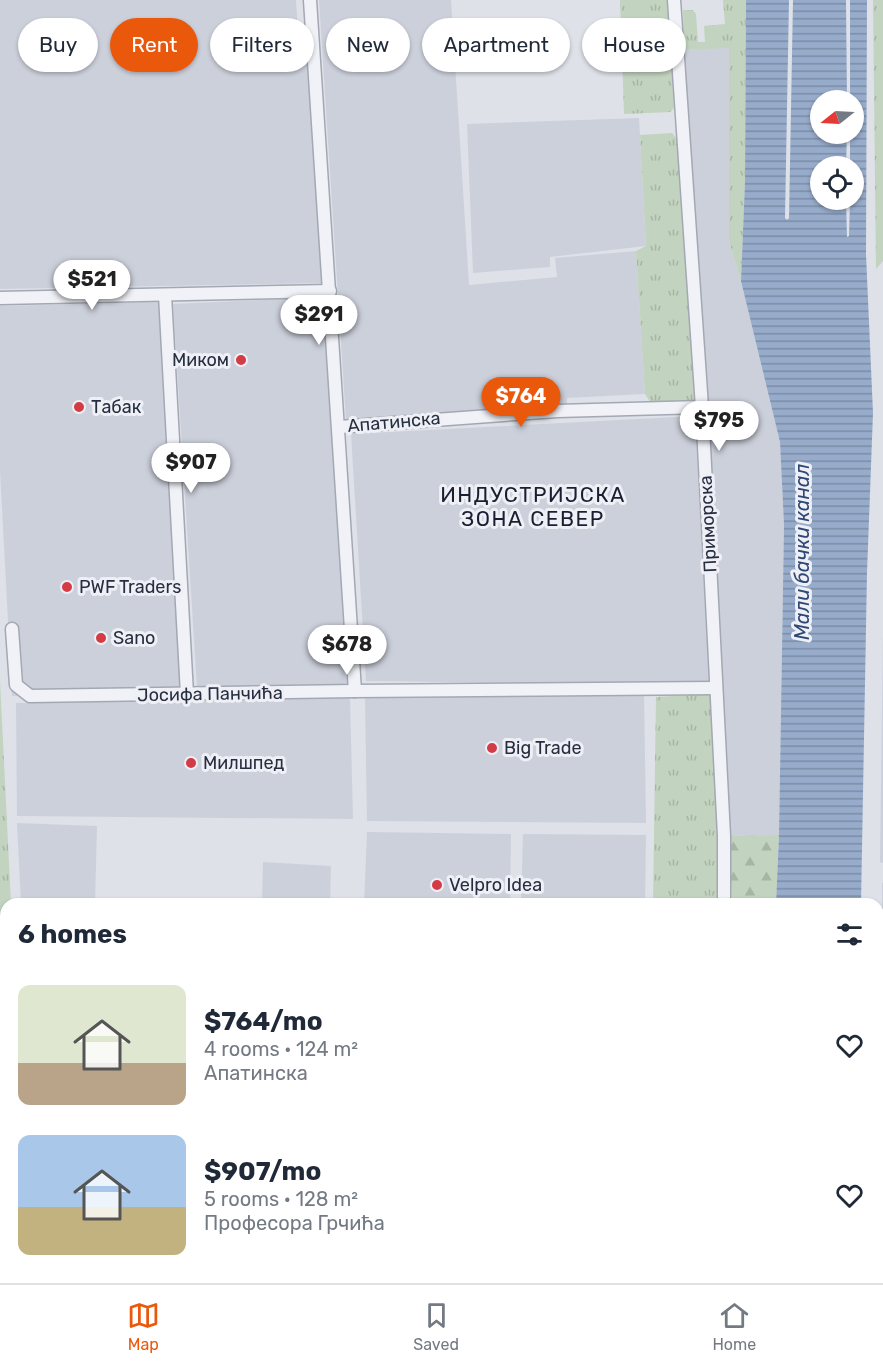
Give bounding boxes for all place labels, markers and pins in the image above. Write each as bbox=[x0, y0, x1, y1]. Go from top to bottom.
pin: $521 bbox=[56, 260, 128, 311]
pin: $291 bbox=[283, 295, 355, 346]
place label: Миком bbox=[172, 349, 229, 371]
marker: Миком bbox=[234, 353, 248, 367]
pin: $764 bbox=[485, 377, 557, 428]
place label: Табак bbox=[91, 396, 142, 418]
marker: Табак bbox=[72, 400, 86, 414]
pin: $795 bbox=[683, 401, 755, 452]
pin: $907 bbox=[155, 443, 227, 494]
place label: PWF Traders bbox=[79, 576, 181, 598]
marker: PWF Traders bbox=[60, 580, 74, 594]
pin: $678 bbox=[311, 625, 383, 676]
place label: Sano bbox=[113, 627, 155, 649]
marker: Sano bbox=[94, 631, 108, 645]
place label: Big Trade bbox=[504, 737, 581, 759]
marker: Big Trade bbox=[485, 741, 499, 755]
place label: Милшпед bbox=[203, 752, 285, 774]
marker: Милшпед bbox=[184, 756, 198, 770]
place label: Velpro Idea bbox=[449, 874, 542, 896]
marker: Velpro Idea bbox=[430, 878, 444, 892]

